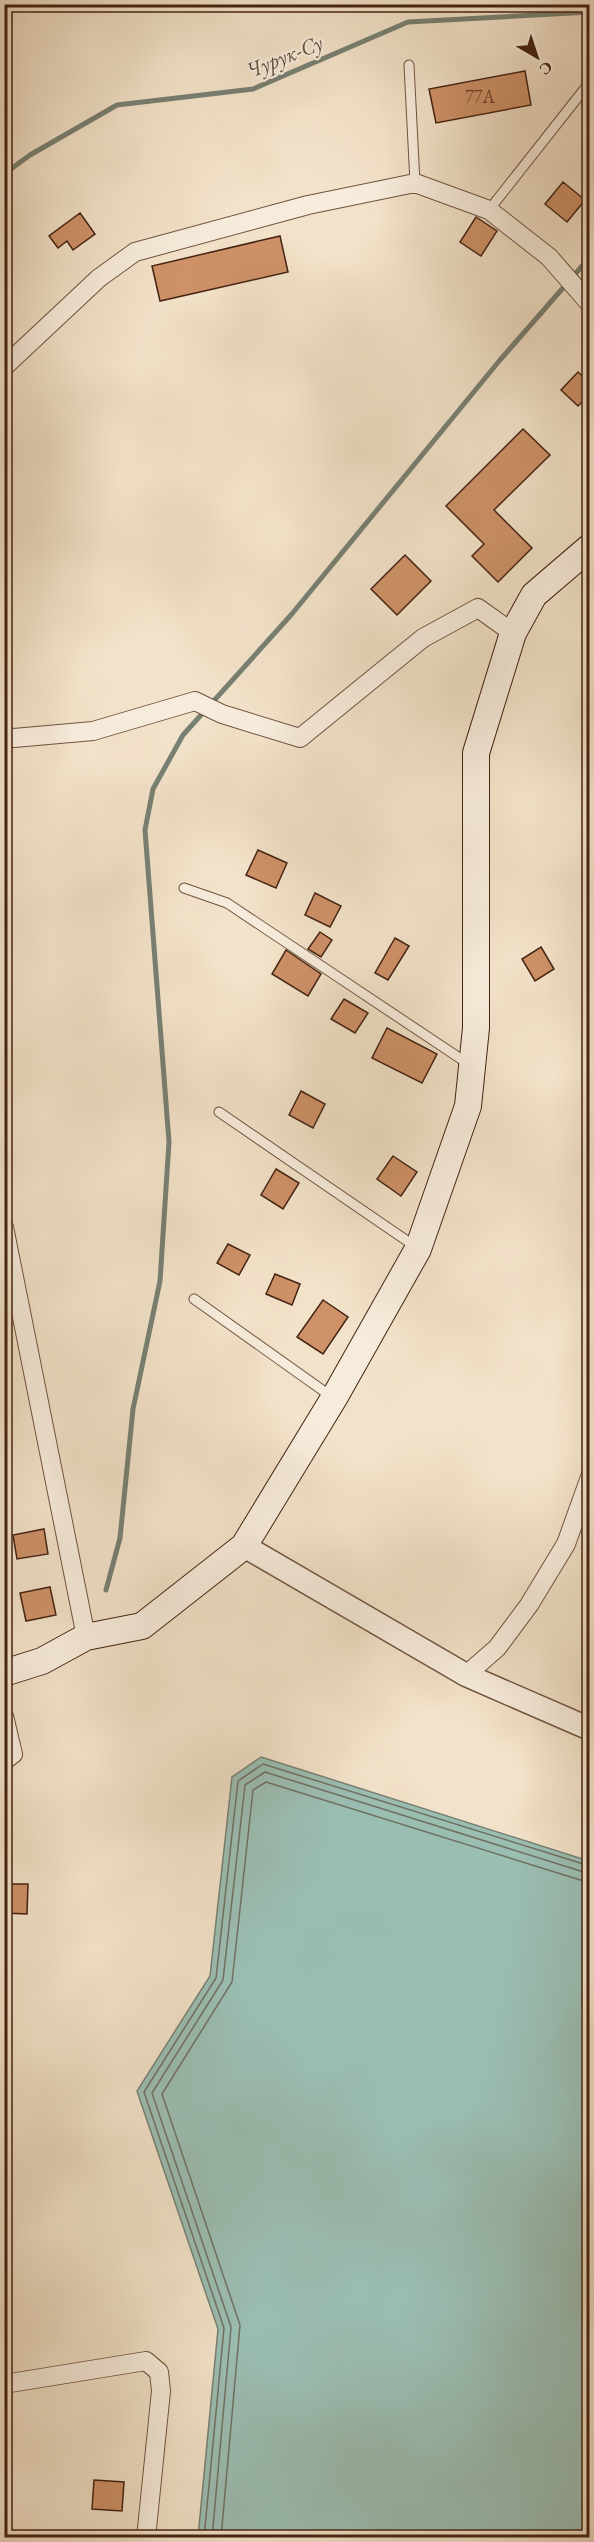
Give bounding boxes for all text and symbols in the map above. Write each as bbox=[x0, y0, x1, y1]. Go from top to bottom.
north arrow bbox=[507, 27, 567, 87]
water label: Чурук-Су bbox=[241, 28, 327, 85]
text: С bbox=[535, 57, 557, 80]
house number: 77А bbox=[465, 85, 495, 108]

